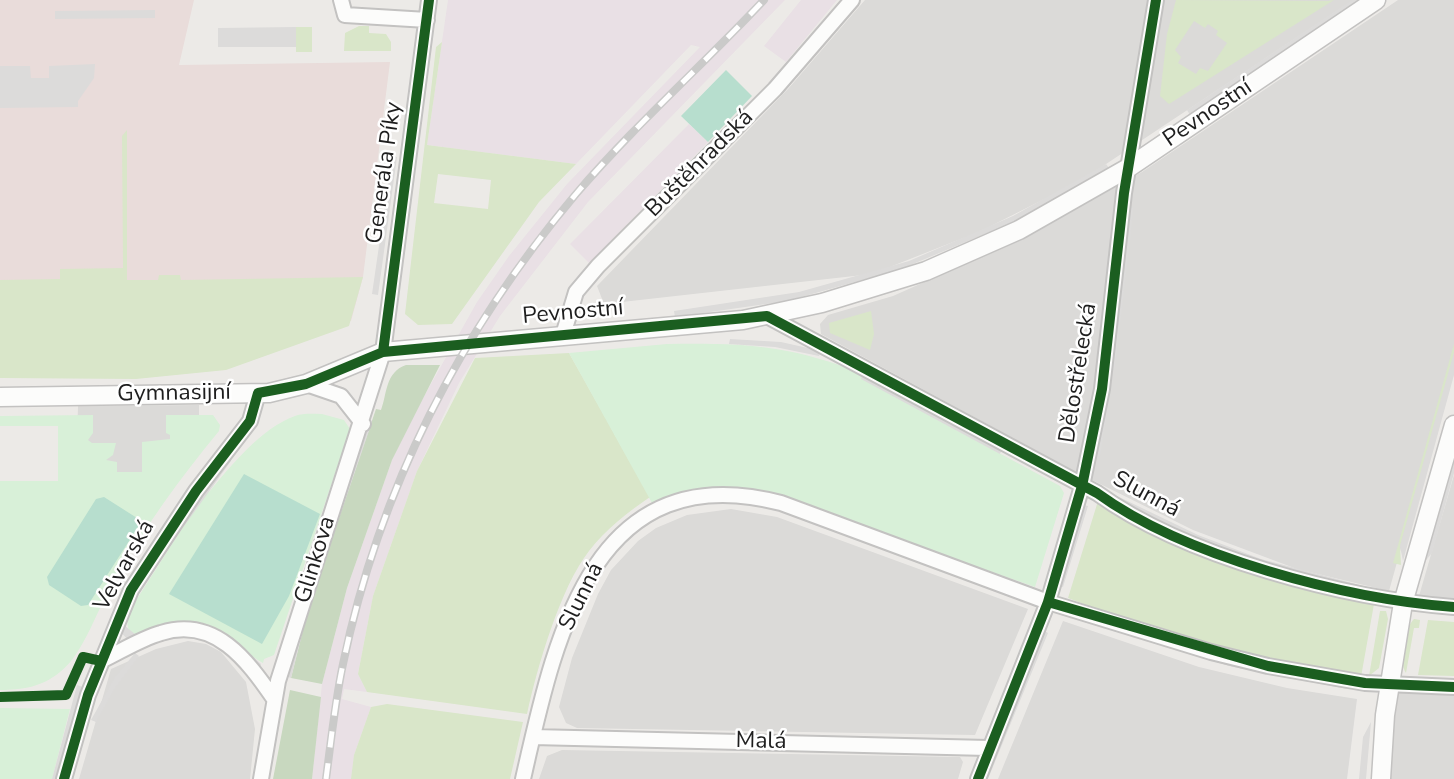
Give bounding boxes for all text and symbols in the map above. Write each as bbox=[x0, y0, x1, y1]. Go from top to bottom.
street label: Pevnostní bbox=[1158, 74, 1258, 154]
street label: Generála Píky bbox=[361, 100, 409, 246]
street label: Buštěhradská bbox=[640, 104, 760, 224]
street label: Pevnostní bbox=[521, 295, 625, 331]
street label: Dělostřelecká bbox=[1054, 301, 1104, 445]
street label: Gymnasijní bbox=[117, 379, 231, 409]
street label: Slunná bbox=[1108, 466, 1184, 524]
street label: Glinkova bbox=[290, 513, 342, 607]
street label: Velvarská bbox=[89, 516, 161, 616]
street label: Slunná bbox=[554, 559, 610, 635]
street label: Malá bbox=[735, 728, 787, 756]

